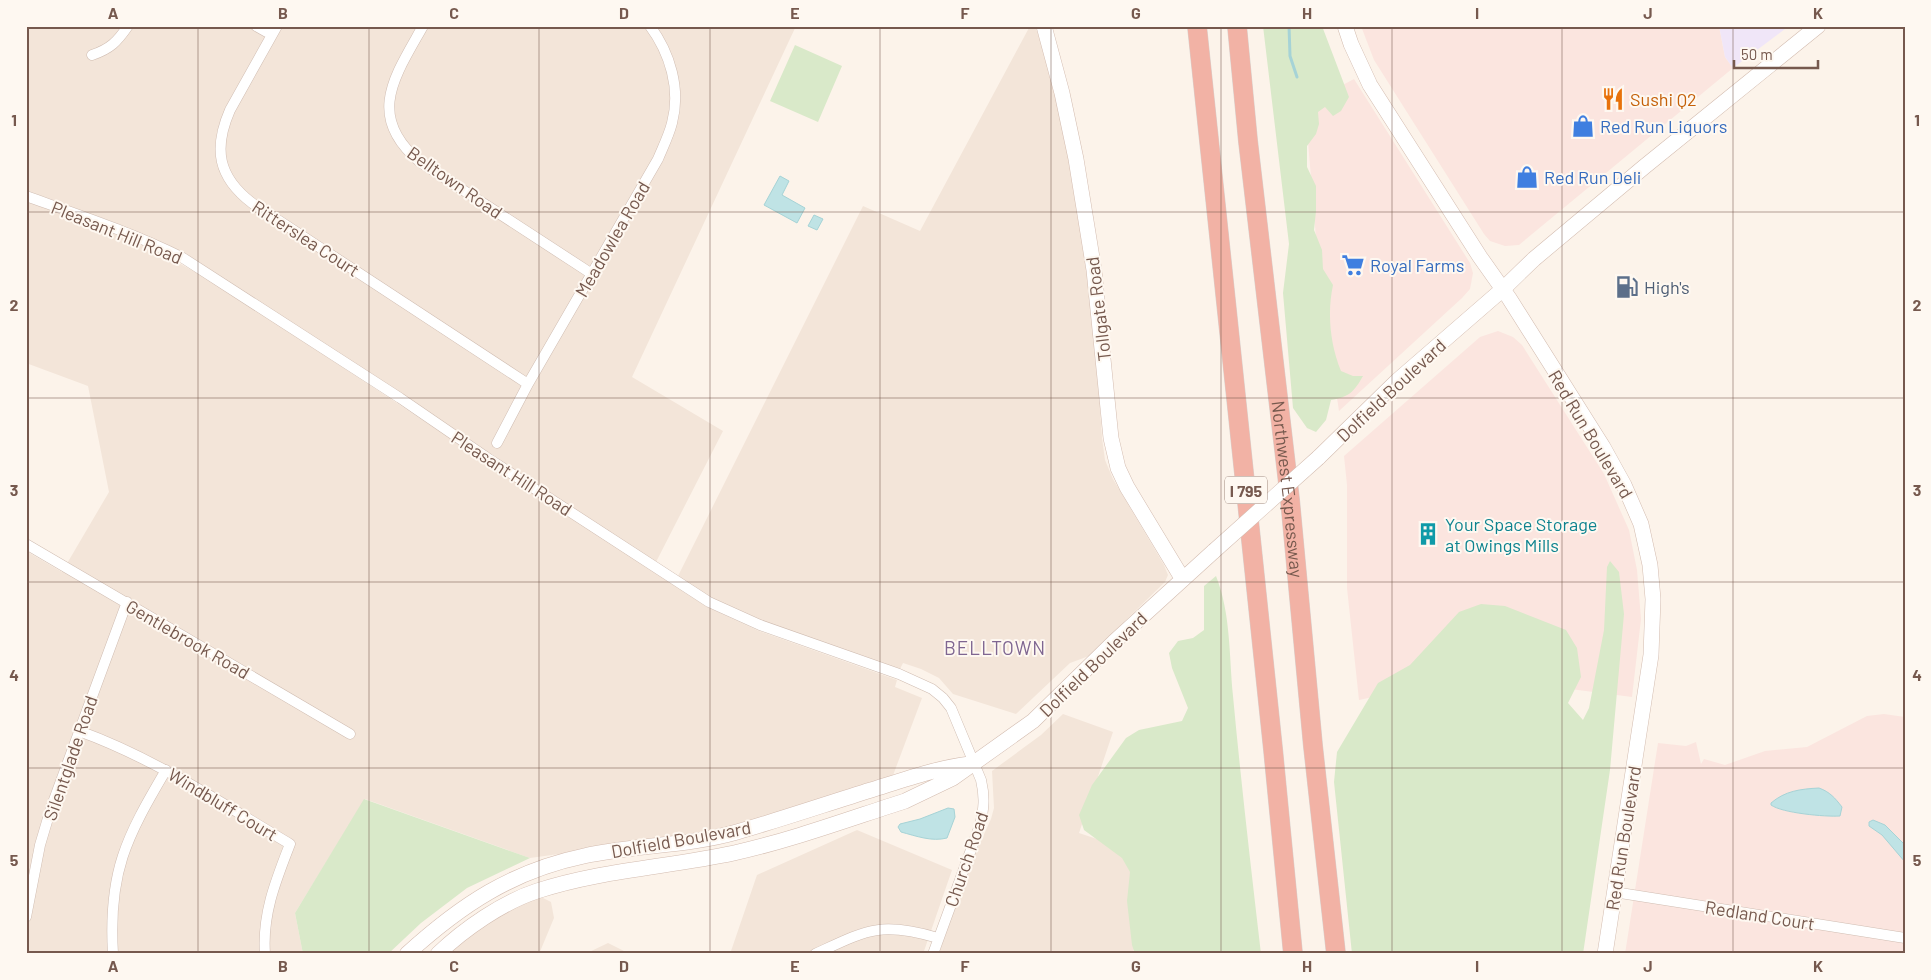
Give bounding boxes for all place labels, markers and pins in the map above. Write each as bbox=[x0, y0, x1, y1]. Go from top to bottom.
restaurant icon: Sushi Q2 bbox=[1600, 86, 1626, 112]
place label: Sushi Q2 bbox=[1630, 88, 1697, 110]
shop icon: Red Run Liquors bbox=[1570, 113, 1596, 139]
place label: Red Run Liquors bbox=[1600, 115, 1727, 137]
shop icon: Red Run Deli bbox=[1514, 164, 1540, 190]
place label: Red Run Deli bbox=[1544, 166, 1641, 188]
supermarket icon: Royal Farms bbox=[1340, 252, 1366, 278]
place label: Royal Farms bbox=[1370, 254, 1464, 276]
fuel station icon: High's bbox=[1614, 274, 1640, 300]
place label: High's bbox=[1644, 276, 1690, 298]
place label: Your Space Storage at Owings Mills bbox=[1445, 513, 1597, 556]
building icon: Your Space Storage at Owings Mills bbox=[1415, 521, 1441, 547]

